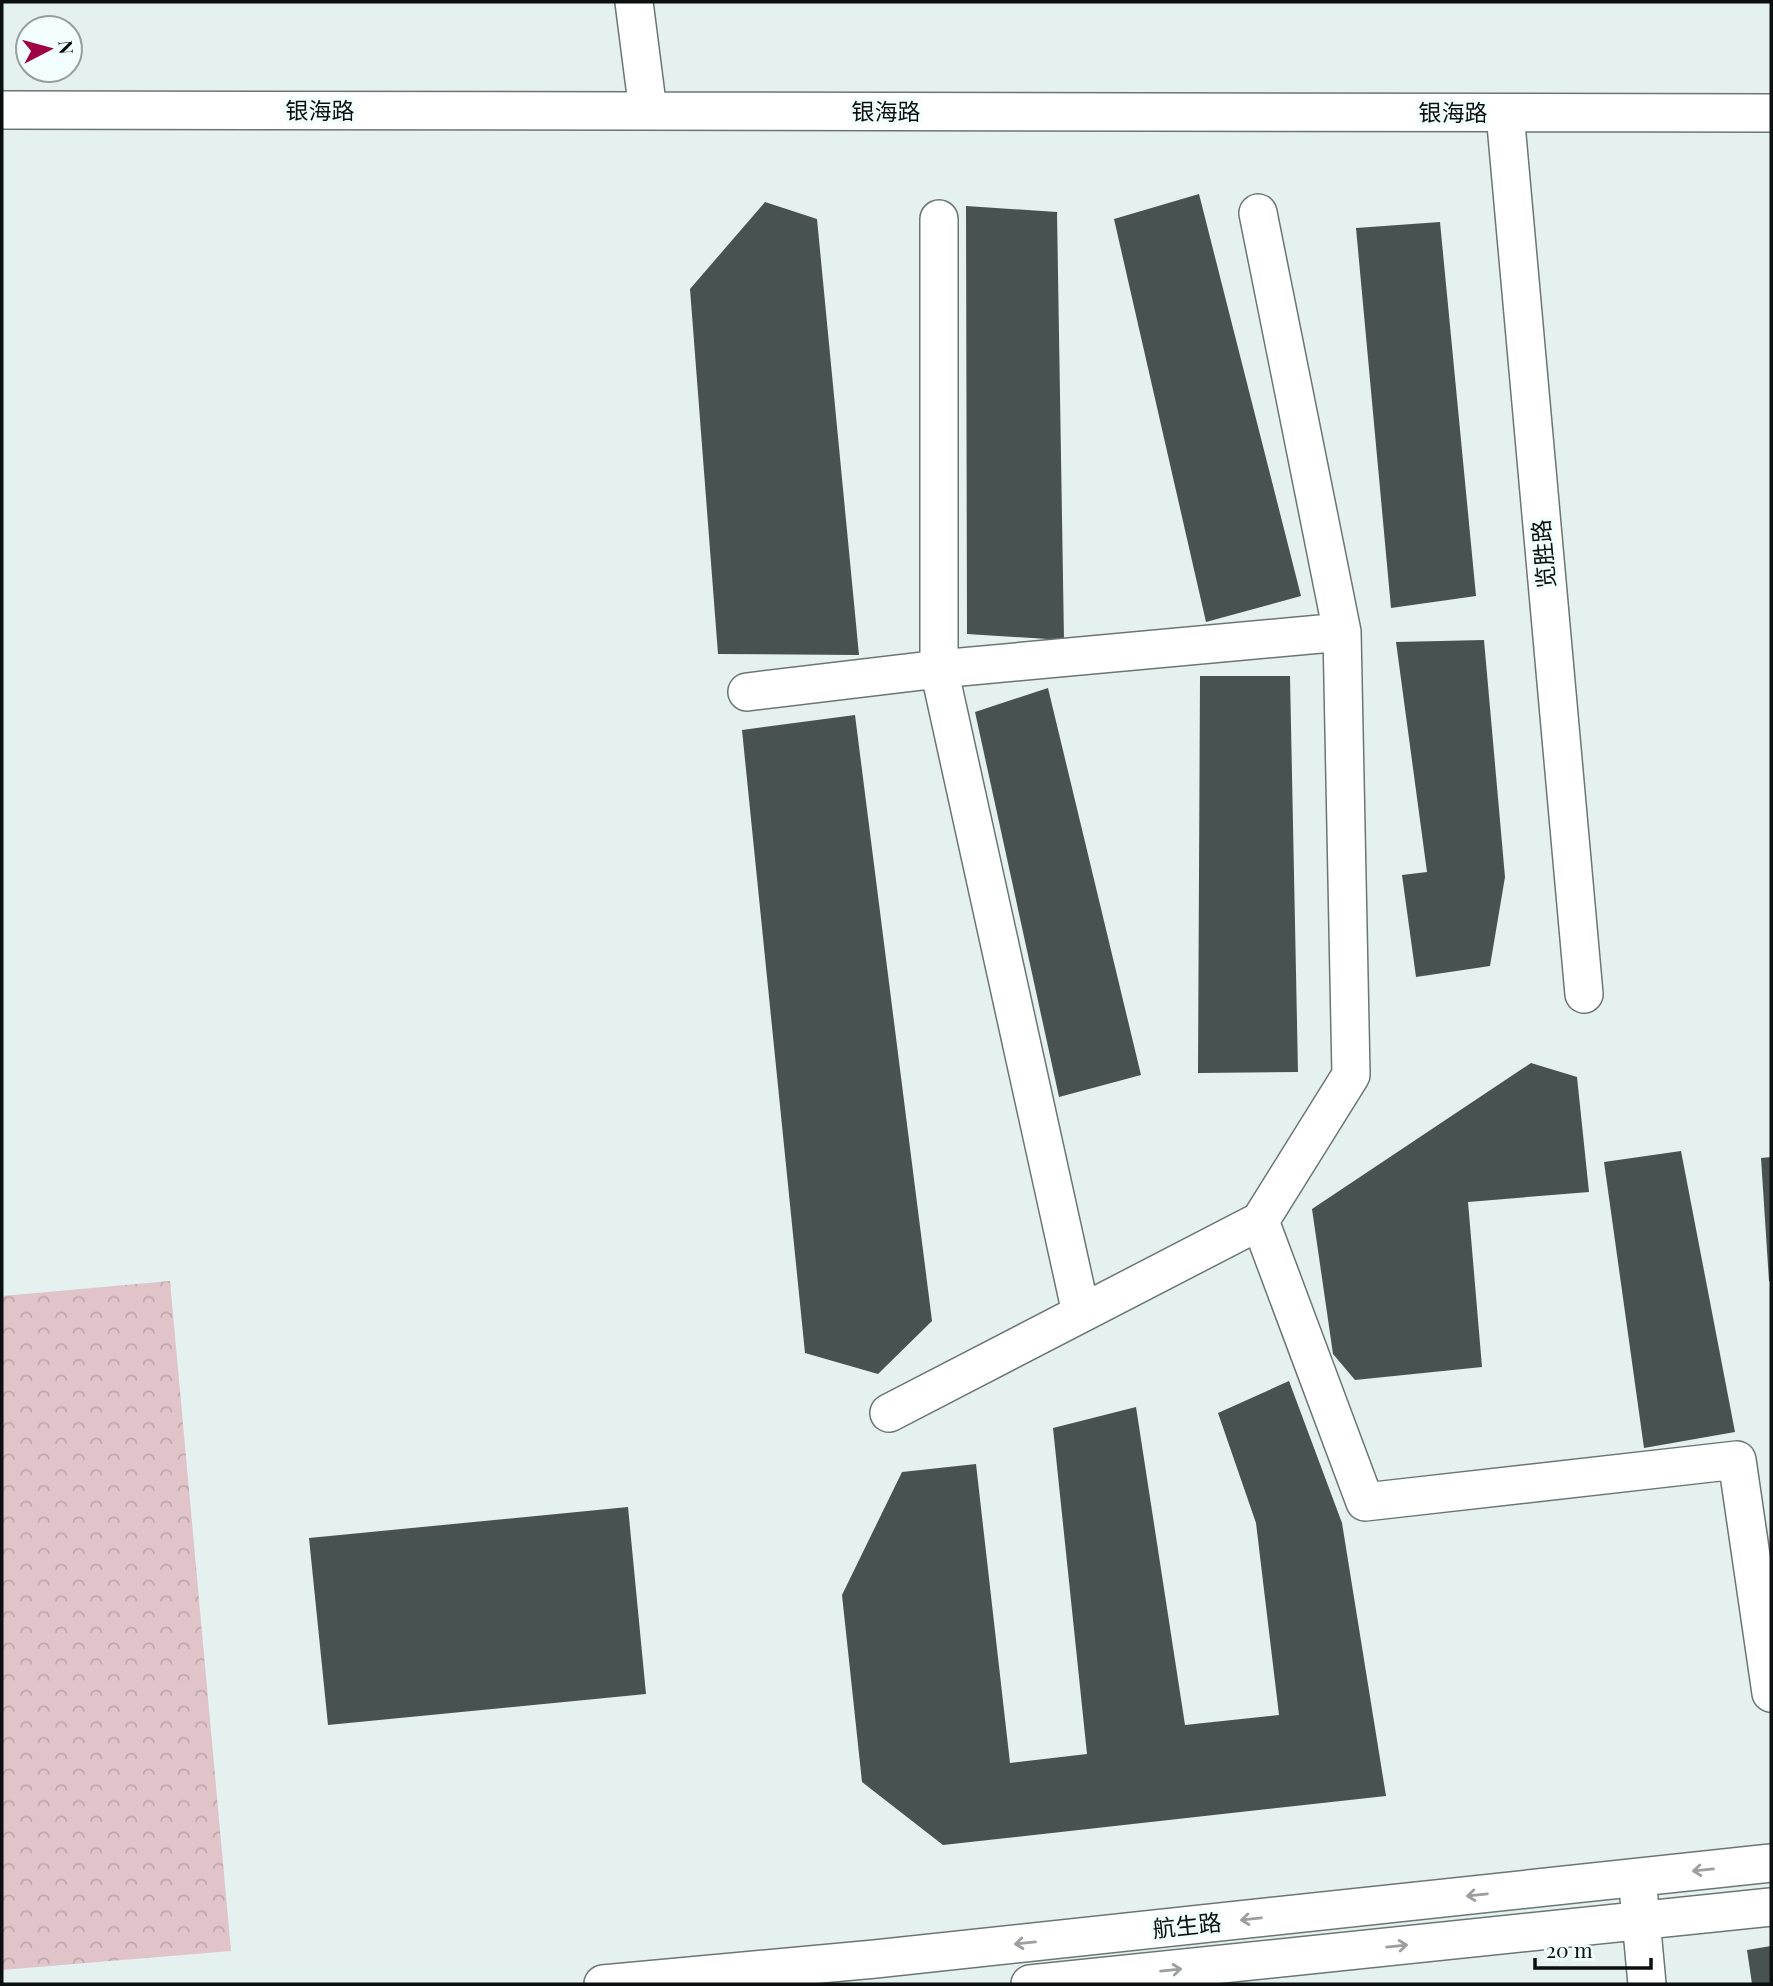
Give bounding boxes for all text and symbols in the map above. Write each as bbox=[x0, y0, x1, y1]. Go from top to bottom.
north arrow bbox=[14, 14, 84, 84]
text: N bbox=[53, 39, 81, 56]
street label: 银海路 bbox=[286, 94, 355, 125]
street label: 银海路 bbox=[852, 95, 921, 126]
street label: 银海路 bbox=[1419, 96, 1488, 127]
street label: 览胜路 bbox=[1524, 518, 1561, 590]
one-way arrow bbox=[1693, 1864, 1715, 1877]
one-way arrow bbox=[1466, 1888, 1489, 1901]
street label: 航生路 bbox=[1151, 1905, 1223, 1944]
one-way arrow bbox=[1240, 1913, 1263, 1926]
scale bar bbox=[1535, 1926, 1650, 1970]
text: 20 m bbox=[1546, 1935, 1593, 1963]
one-way arrow bbox=[1014, 1937, 1037, 1950]
one-way arrow bbox=[1385, 1939, 1408, 1952]
one-way arrow bbox=[1159, 1963, 1182, 1976]

